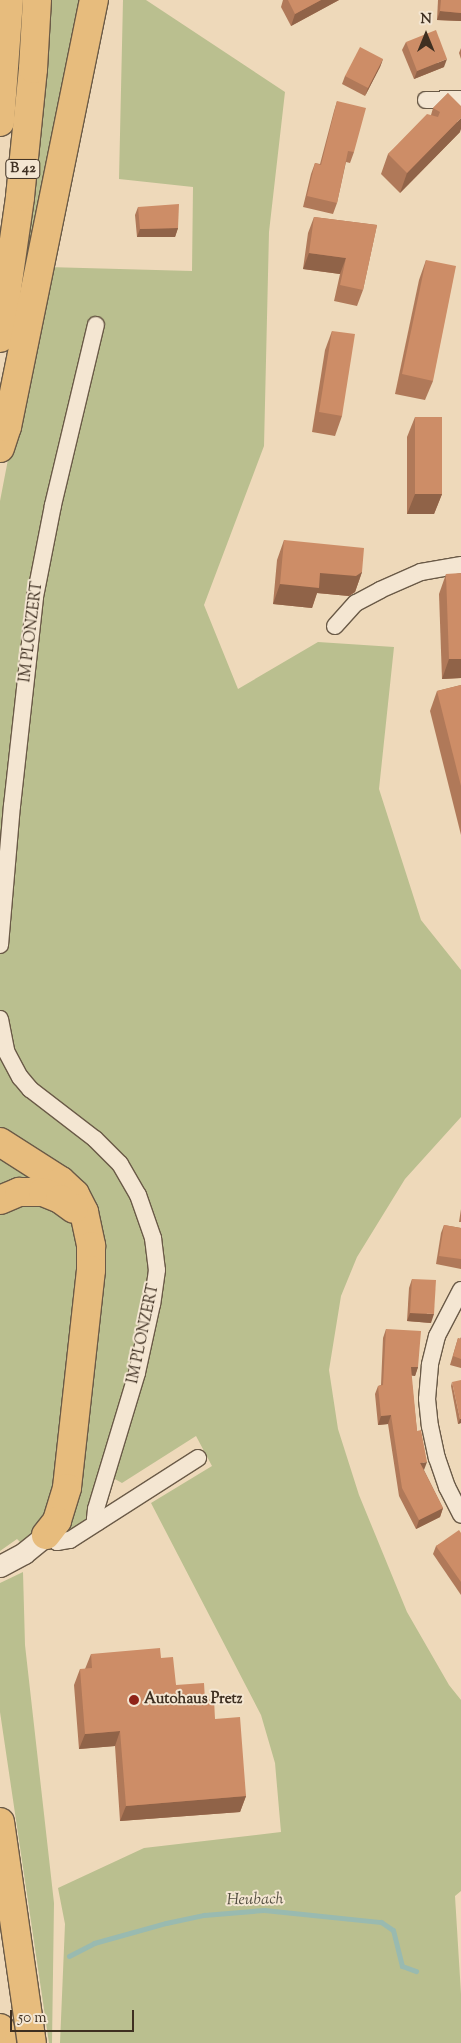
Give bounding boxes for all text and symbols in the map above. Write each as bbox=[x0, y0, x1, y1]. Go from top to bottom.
north arrow bbox=[401, 10, 451, 60]
text: N bbox=[420, 10, 432, 30]
road number: B 42 bbox=[4, 157, 42, 180]
street label: IM PLONZERT bbox=[17, 581, 47, 683]
street label: IM PLONZERT bbox=[125, 1283, 163, 1385]
place label: Autohaus Pretz bbox=[144, 1691, 242, 1709]
marker: Autohaus Pretz bbox=[128, 1694, 140, 1706]
water label: Heubach bbox=[226, 1891, 284, 1911]
scale bar bbox=[12, 2000, 136, 2032]
text: 50 m bbox=[18, 2008, 47, 2029]

